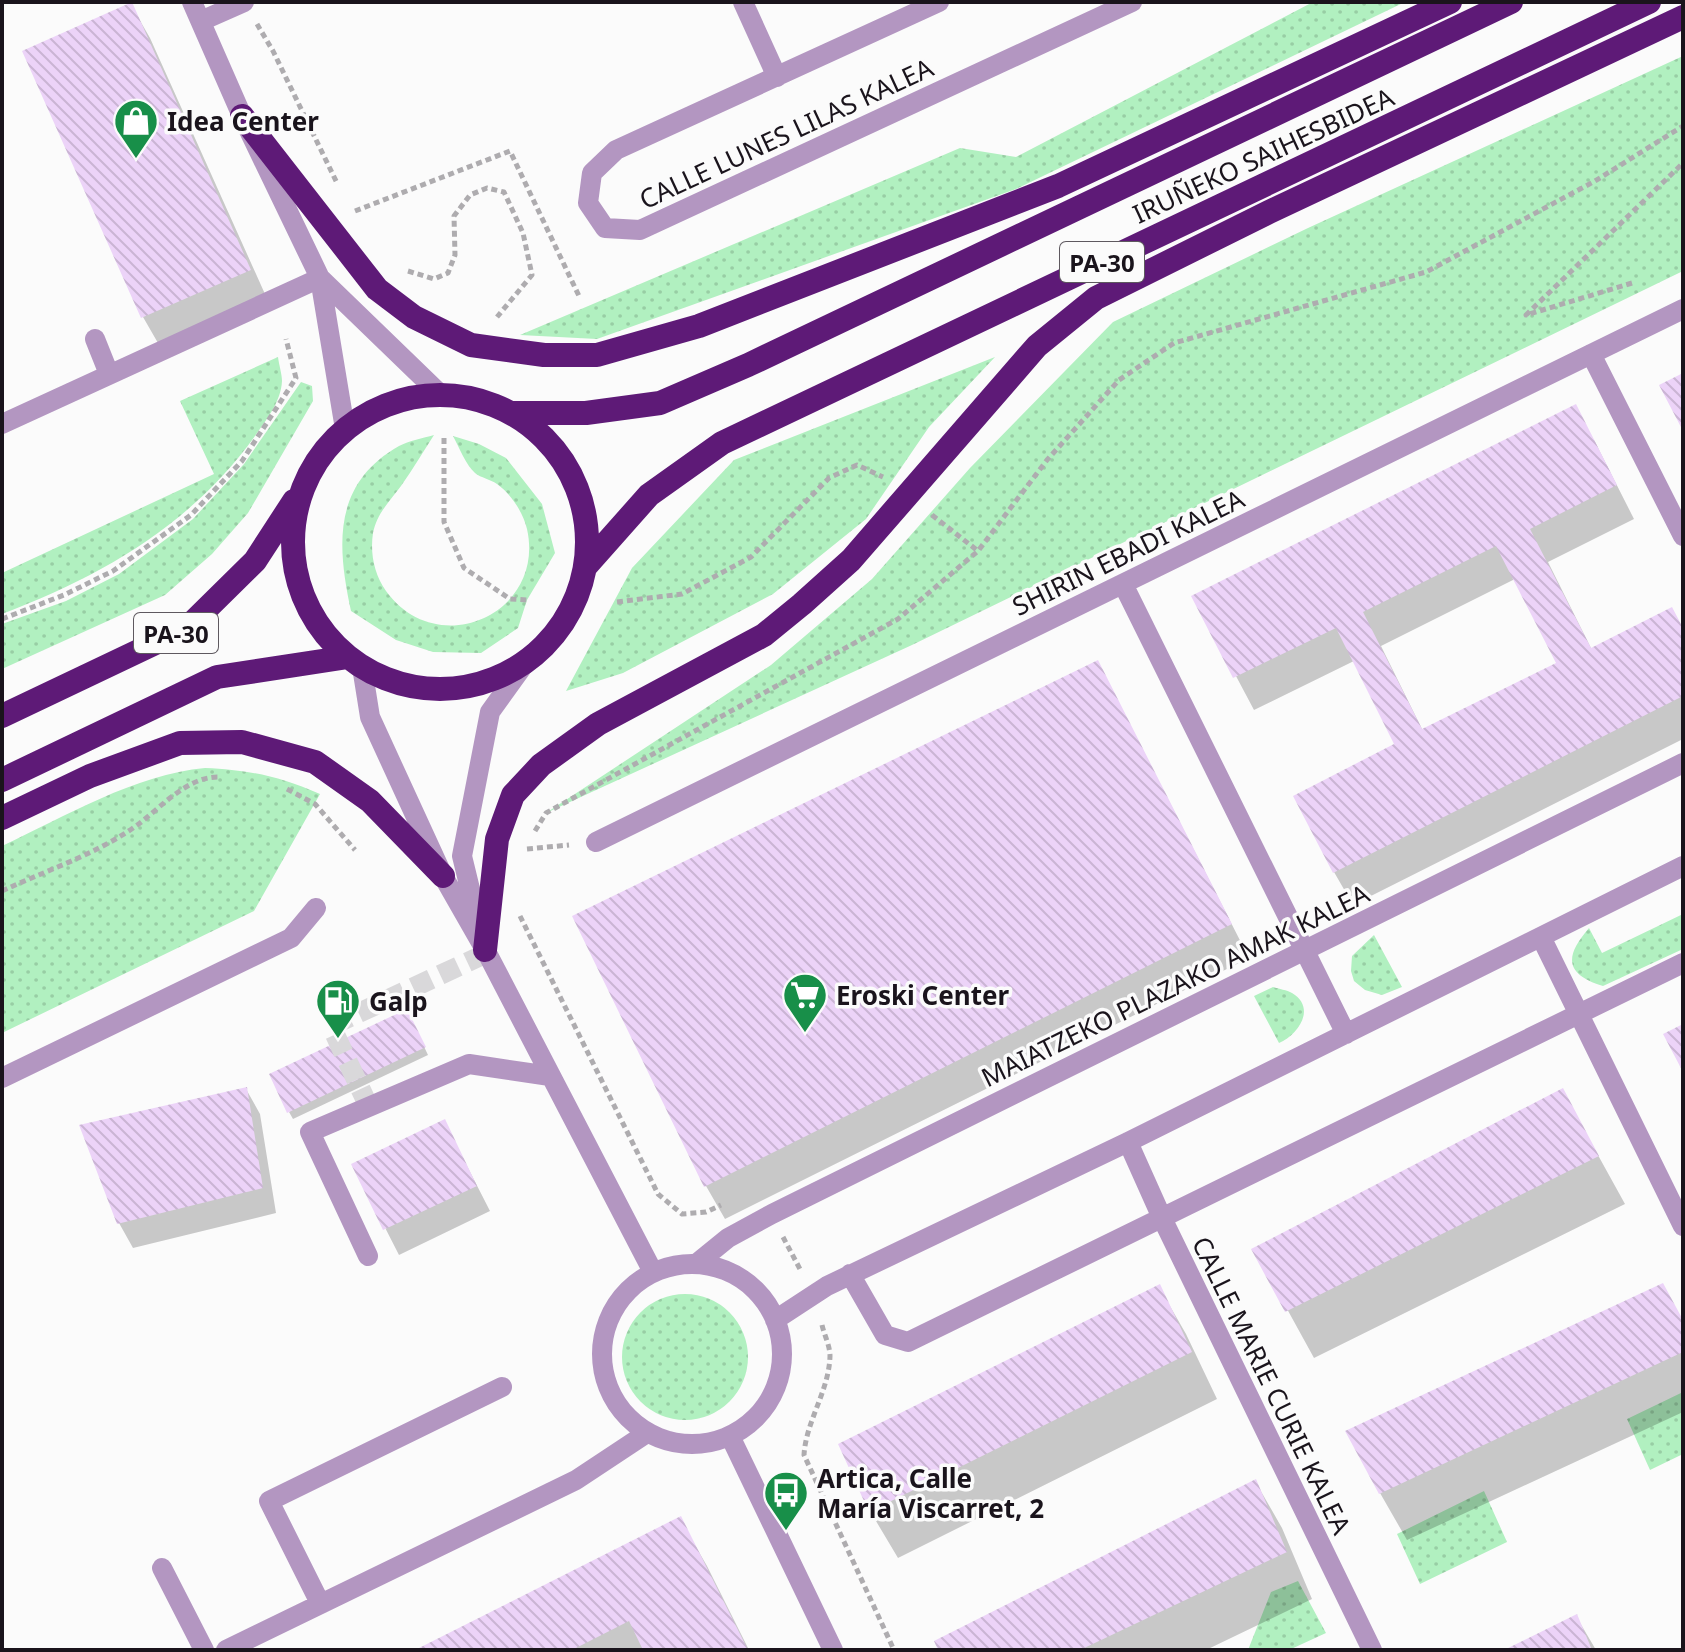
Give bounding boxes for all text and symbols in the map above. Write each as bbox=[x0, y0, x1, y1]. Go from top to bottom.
street label: CALLE LUNES LILAS KALEA bbox=[633, 49, 939, 217]
street label: IRUÑEKO SAIHESBIDEA bbox=[1127, 78, 1400, 231]
shop icon: Idea Center bbox=[112, 97, 160, 160]
place label: Idea Center bbox=[167, 103, 319, 139]
road number: PA-30 bbox=[1060, 242, 1144, 282]
street label: SHIRIN EBADI KALEA bbox=[1006, 480, 1250, 624]
road number: PA-30 bbox=[134, 613, 218, 653]
street label: MAIATZEKO PLAZAKO AMAK KALEA bbox=[975, 875, 1375, 1095]
supermarket icon: Eroski Center bbox=[781, 971, 829, 1034]
fuel station icon: Galp bbox=[314, 977, 362, 1040]
place label: Eroski Center bbox=[836, 977, 1010, 1013]
place label: Galp bbox=[369, 983, 428, 1019]
street label: CALLE MARIE CURIE KALEA bbox=[1184, 1230, 1360, 1540]
place label: Artica, Calle María Viscarret, 2 bbox=[817, 1460, 1044, 1526]
bus stop icon: Artica, Calle María Viscarret, 2 bbox=[762, 1469, 810, 1532]

